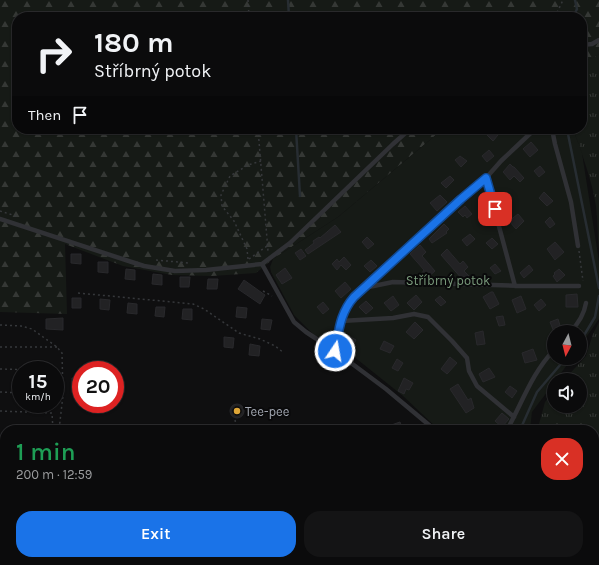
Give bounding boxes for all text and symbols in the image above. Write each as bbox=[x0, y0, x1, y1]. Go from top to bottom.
text: 180 m bbox=[94, 26, 173, 59]
icon: right bbox=[28, 28, 80, 80]
text: Stříbrný potok bbox=[94, 60, 211, 82]
icon: arrive bbox=[69, 104, 91, 126]
text: Then bbox=[28, 106, 61, 124]
pin bbox=[478, 192, 512, 226]
icon: arrive bbox=[484, 198, 506, 220]
park label: Stříbrný potok bbox=[406, 273, 490, 288]
north arrow bbox=[547, 325, 587, 365]
map controls bbox=[547, 325, 587, 413]
position arrow bbox=[314, 330, 356, 372]
speed limit sign: 20 bbox=[72, 361, 124, 413]
text: 15 bbox=[29, 370, 47, 393]
button: sound bbox=[547, 373, 587, 413]
text: km/h bbox=[25, 391, 51, 403]
place label: Tee-pee bbox=[245, 404, 290, 419]
marker: Tee-pee bbox=[232, 406, 242, 416]
text: 1 min bbox=[16, 438, 76, 466]
button: close bbox=[541, 438, 583, 480]
text: 200 m · 12:59 bbox=[16, 467, 92, 482]
button: Exit bbox=[16, 511, 296, 557]
button: Share bbox=[304, 511, 583, 557]

